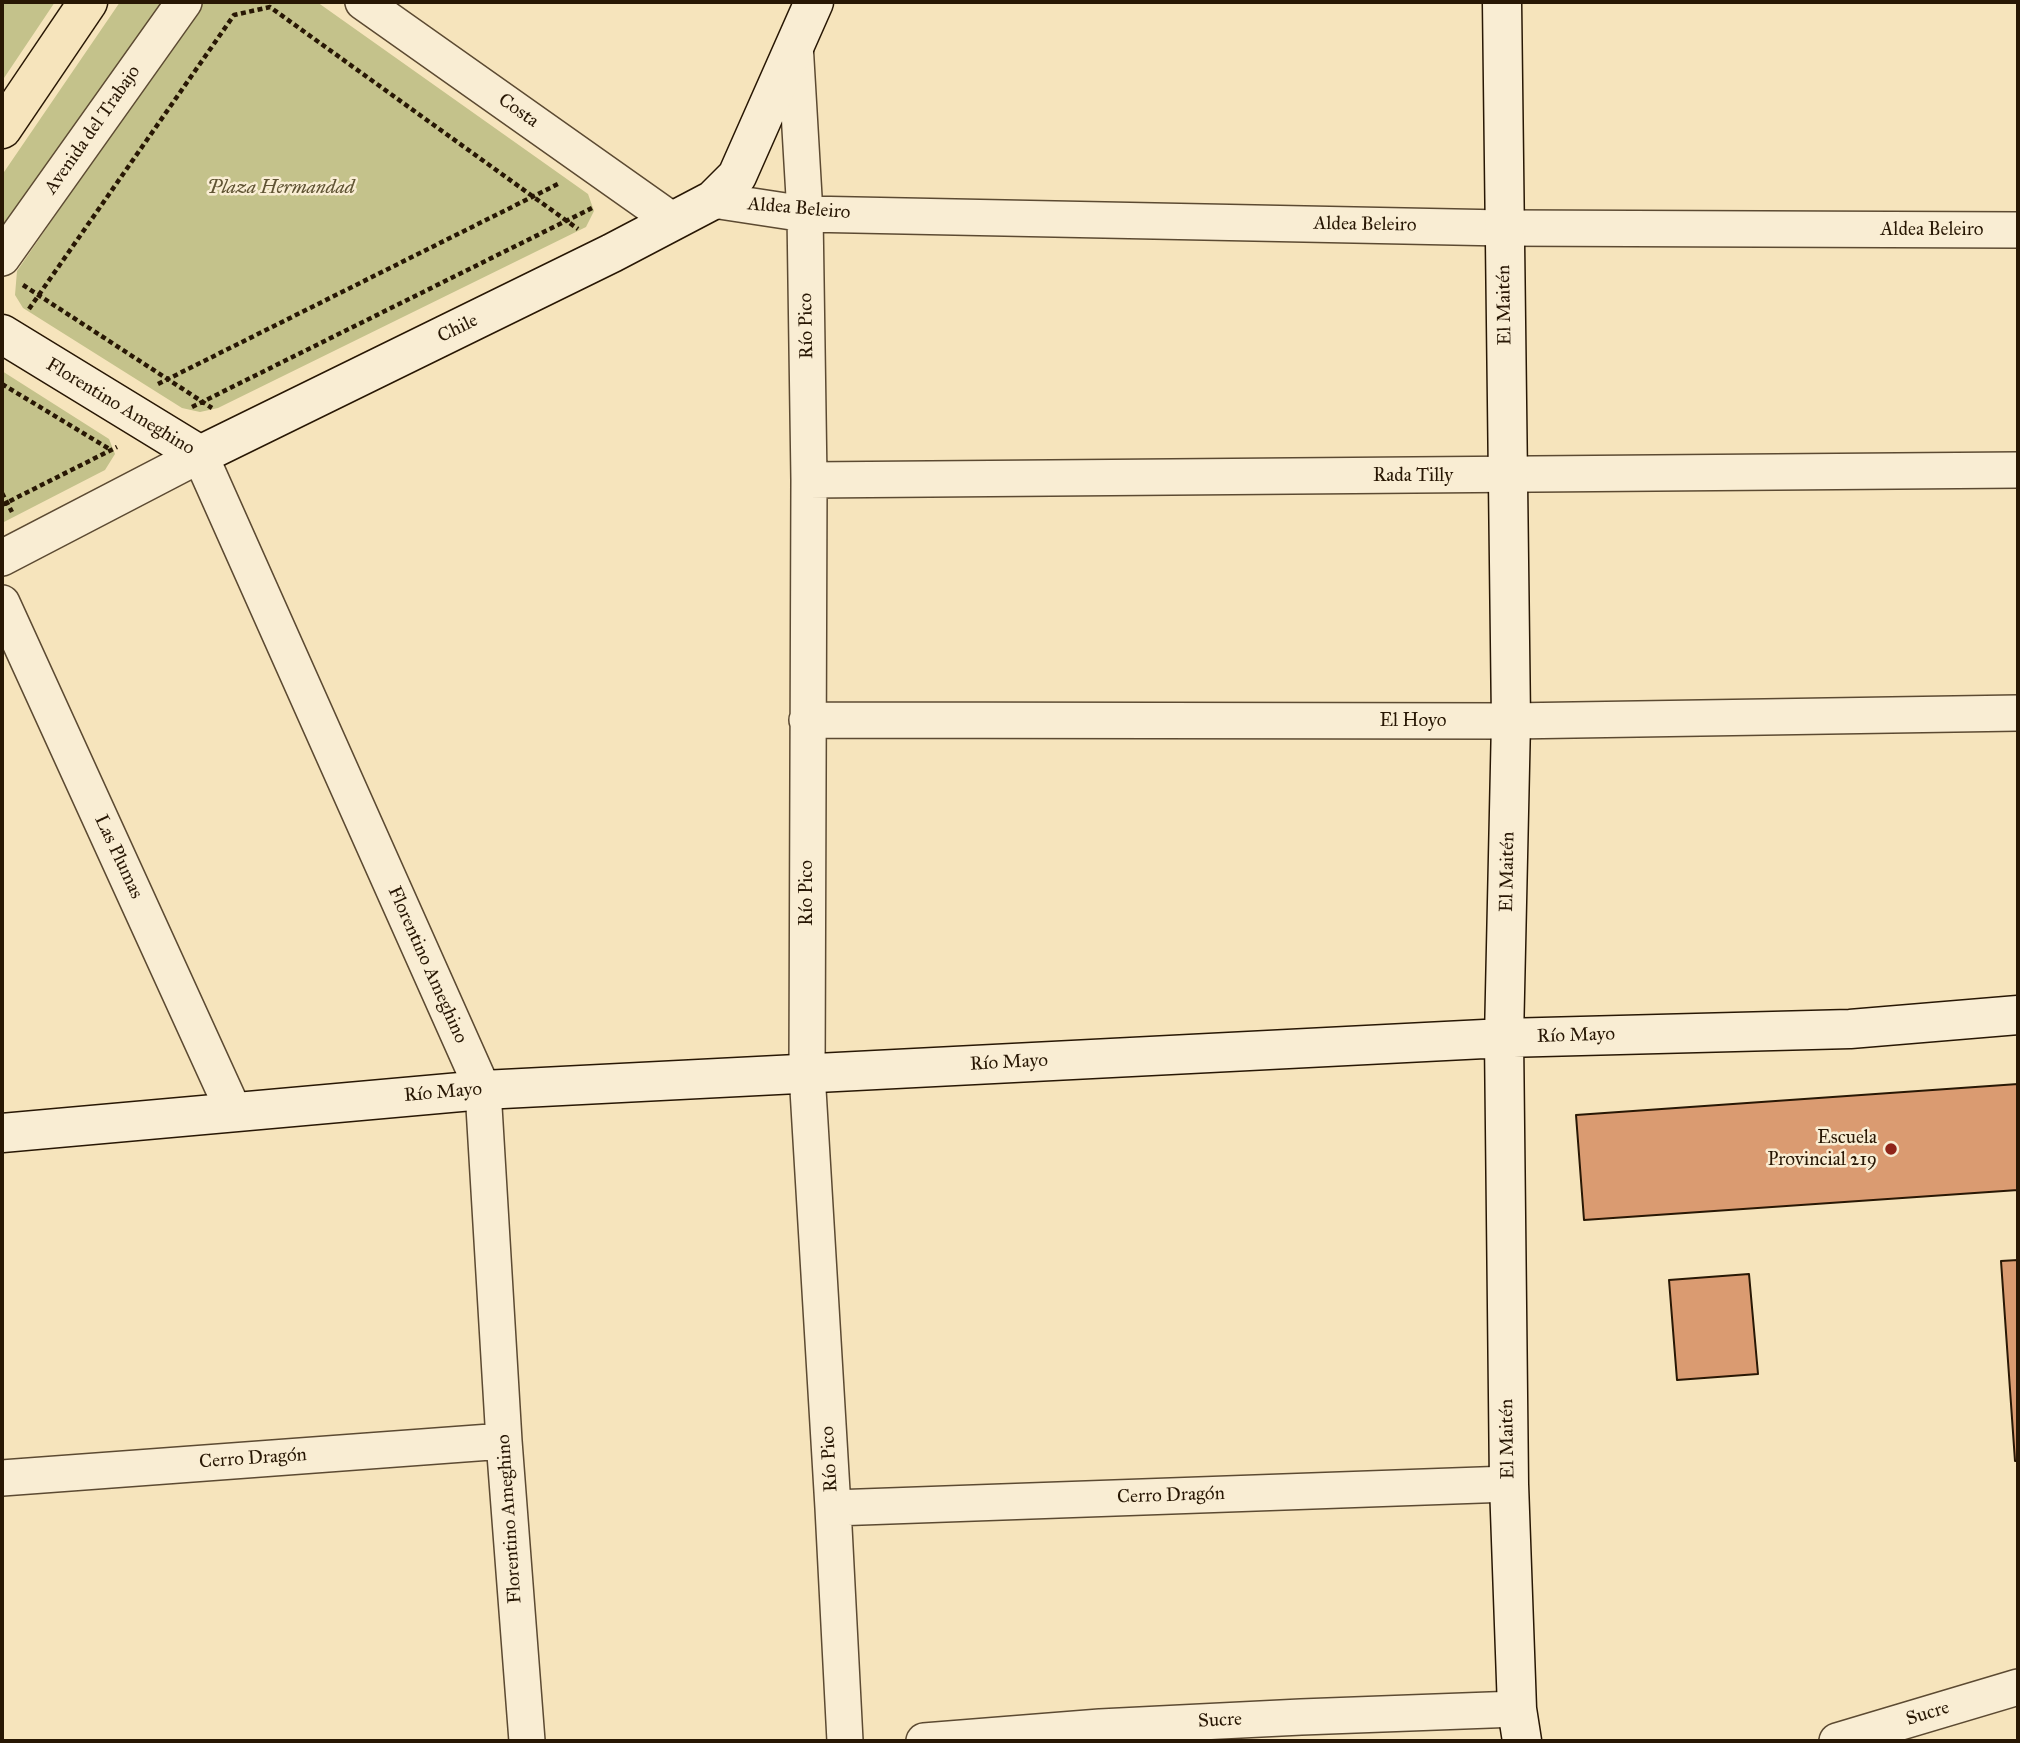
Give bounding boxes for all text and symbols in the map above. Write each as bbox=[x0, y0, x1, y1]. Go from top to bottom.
street label: Avenida del Trabajo bbox=[40, 61, 146, 199]
street label: Costa bbox=[493, 89, 543, 133]
park label: Plaza Hermandad bbox=[207, 177, 355, 199]
street label: Aldea Beleiro bbox=[747, 193, 851, 225]
street label: Aldea Beleiro bbox=[1313, 213, 1417, 237]
street label: Aldea Beleiro bbox=[1881, 219, 1983, 241]
street label: El Maitén bbox=[1493, 265, 1517, 345]
street label: Río Pico bbox=[795, 293, 819, 359]
street label: Chile bbox=[434, 310, 482, 348]
street label: Florentino Ameghino bbox=[41, 354, 199, 460]
street label: Rada Tilly bbox=[1373, 465, 1453, 487]
street label: El Hoyo bbox=[1379, 710, 1447, 732]
street label: Las Plumas bbox=[89, 811, 147, 903]
street label: El Maitén bbox=[1496, 832, 1520, 912]
street label: Río Pico bbox=[796, 860, 818, 926]
street label: Florentino Ameghino bbox=[382, 883, 472, 1047]
street label: Río Mayo bbox=[1537, 1023, 1615, 1049]
street label: Río Mayo bbox=[969, 1050, 1049, 1076]
street label: Río Mayo bbox=[403, 1078, 483, 1108]
place label: Escuela Provincial 219 bbox=[1768, 1127, 1877, 1171]
marker: Escuela Provincial 219 bbox=[1883, 1141, 1899, 1157]
street label: El Maitén bbox=[1496, 1399, 1520, 1479]
street label: Río Pico bbox=[817, 1425, 843, 1493]
street label: Florentino Ameghino bbox=[493, 1434, 527, 1604]
street label: Cerro Dragón bbox=[198, 1444, 308, 1474]
street label: Cerro Dragón bbox=[1117, 1483, 1225, 1509]
street label: Sucre bbox=[1904, 1697, 1952, 1731]
street label: Sucre bbox=[1197, 1708, 1243, 1734]

